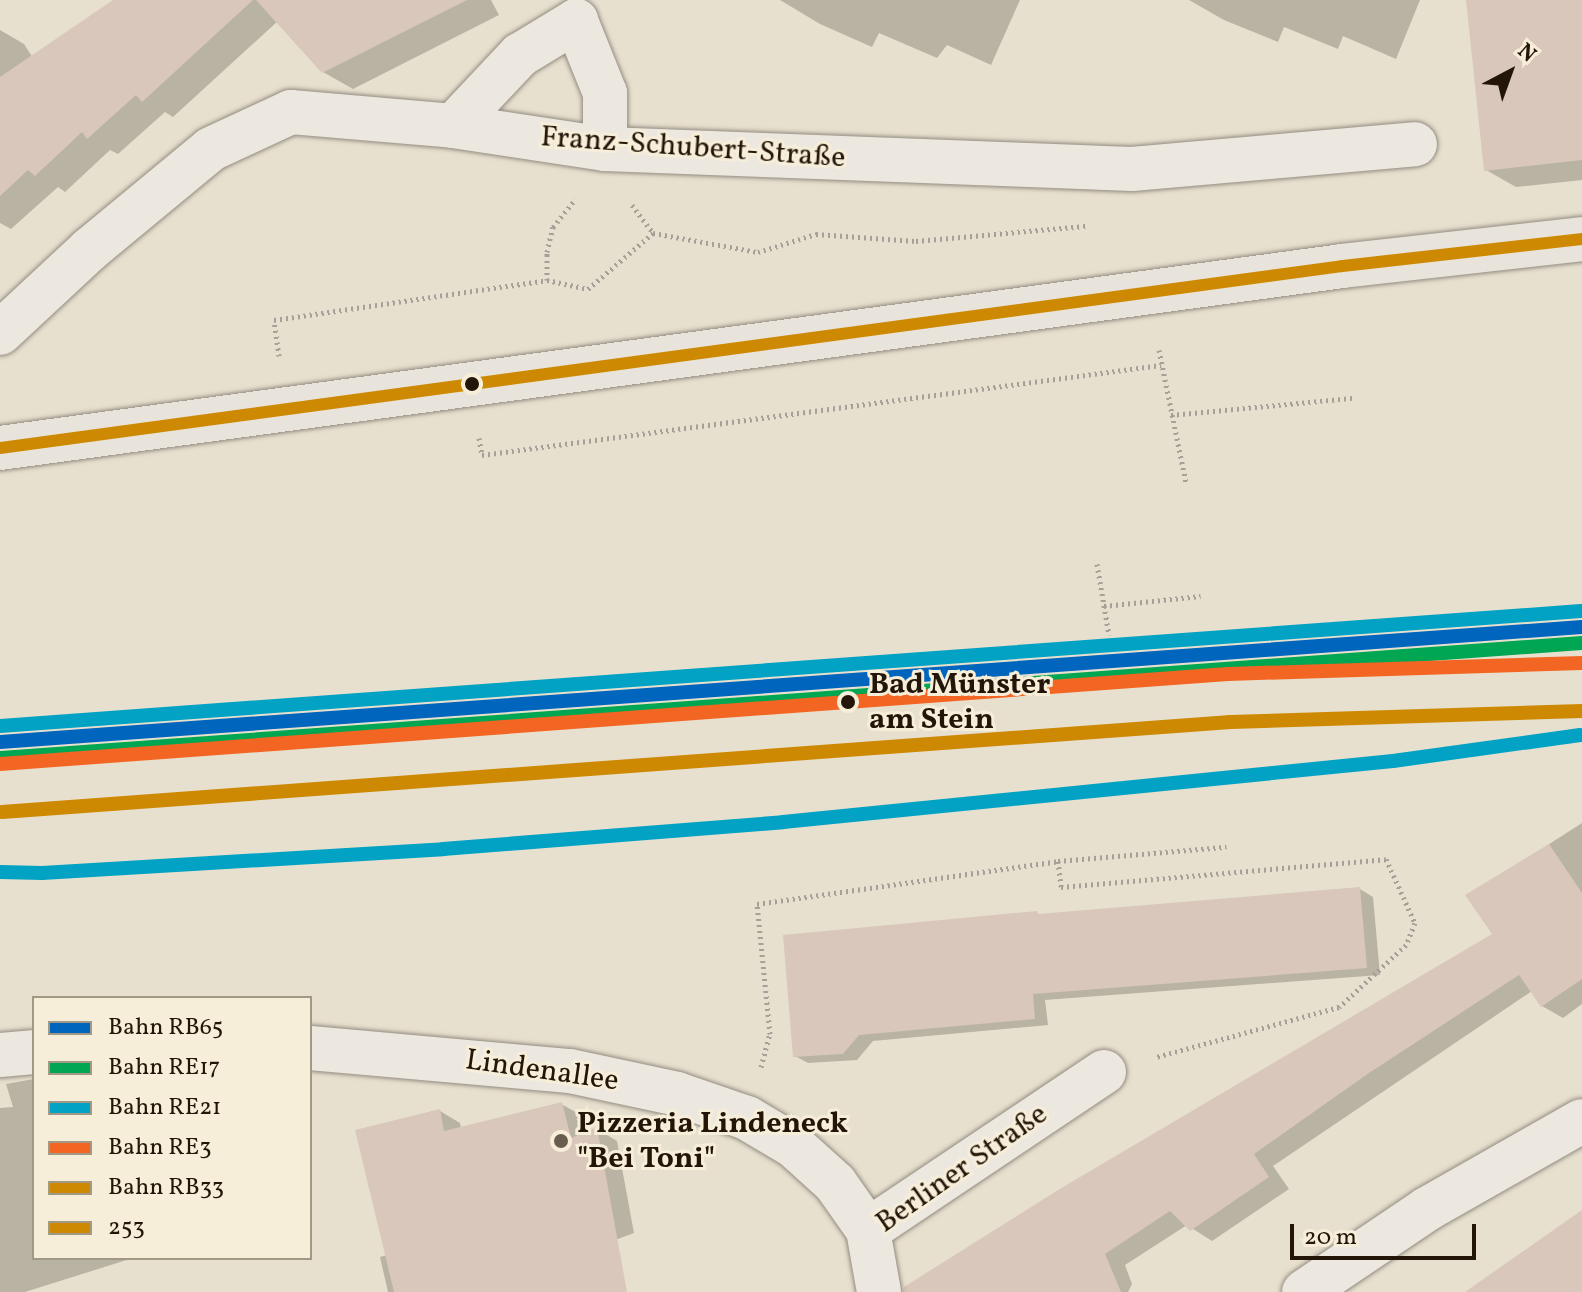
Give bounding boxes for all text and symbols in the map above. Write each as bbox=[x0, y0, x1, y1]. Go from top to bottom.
north arrow bbox=[1470, 32, 1550, 112]
text: N bbox=[1510, 37, 1542, 70]
street label: Franz-Schubert-Straße bbox=[539, 119, 847, 177]
unlabelled marker bbox=[464, 376, 480, 392]
place label: Bad Münster am Stein bbox=[869, 667, 1050, 738]
marker: Bad Münster am Stein bbox=[834, 688, 862, 716]
legend bbox=[32, 996, 312, 1260]
text: Bahn RB65 bbox=[108, 1011, 223, 1045]
street label: Lindenallee bbox=[463, 1042, 621, 1100]
text: Bahn RE17 bbox=[108, 1051, 220, 1085]
text: Bahn RE21 bbox=[108, 1091, 221, 1125]
street label: Berliner Straße bbox=[869, 1097, 1055, 1241]
place label: Pizzeria Lindeneck "Bei Toni" bbox=[577, 1106, 848, 1176]
text: Bahn RE3 bbox=[108, 1131, 212, 1165]
marker: Pizzeria Lindeneck "Bei Toni" bbox=[552, 1132, 570, 1150]
text: Bahn RB33 bbox=[108, 1171, 224, 1205]
scale bar bbox=[1294, 1208, 1480, 1258]
text: 253 bbox=[108, 1211, 145, 1245]
text: 20 m bbox=[1304, 1221, 1357, 1255]

